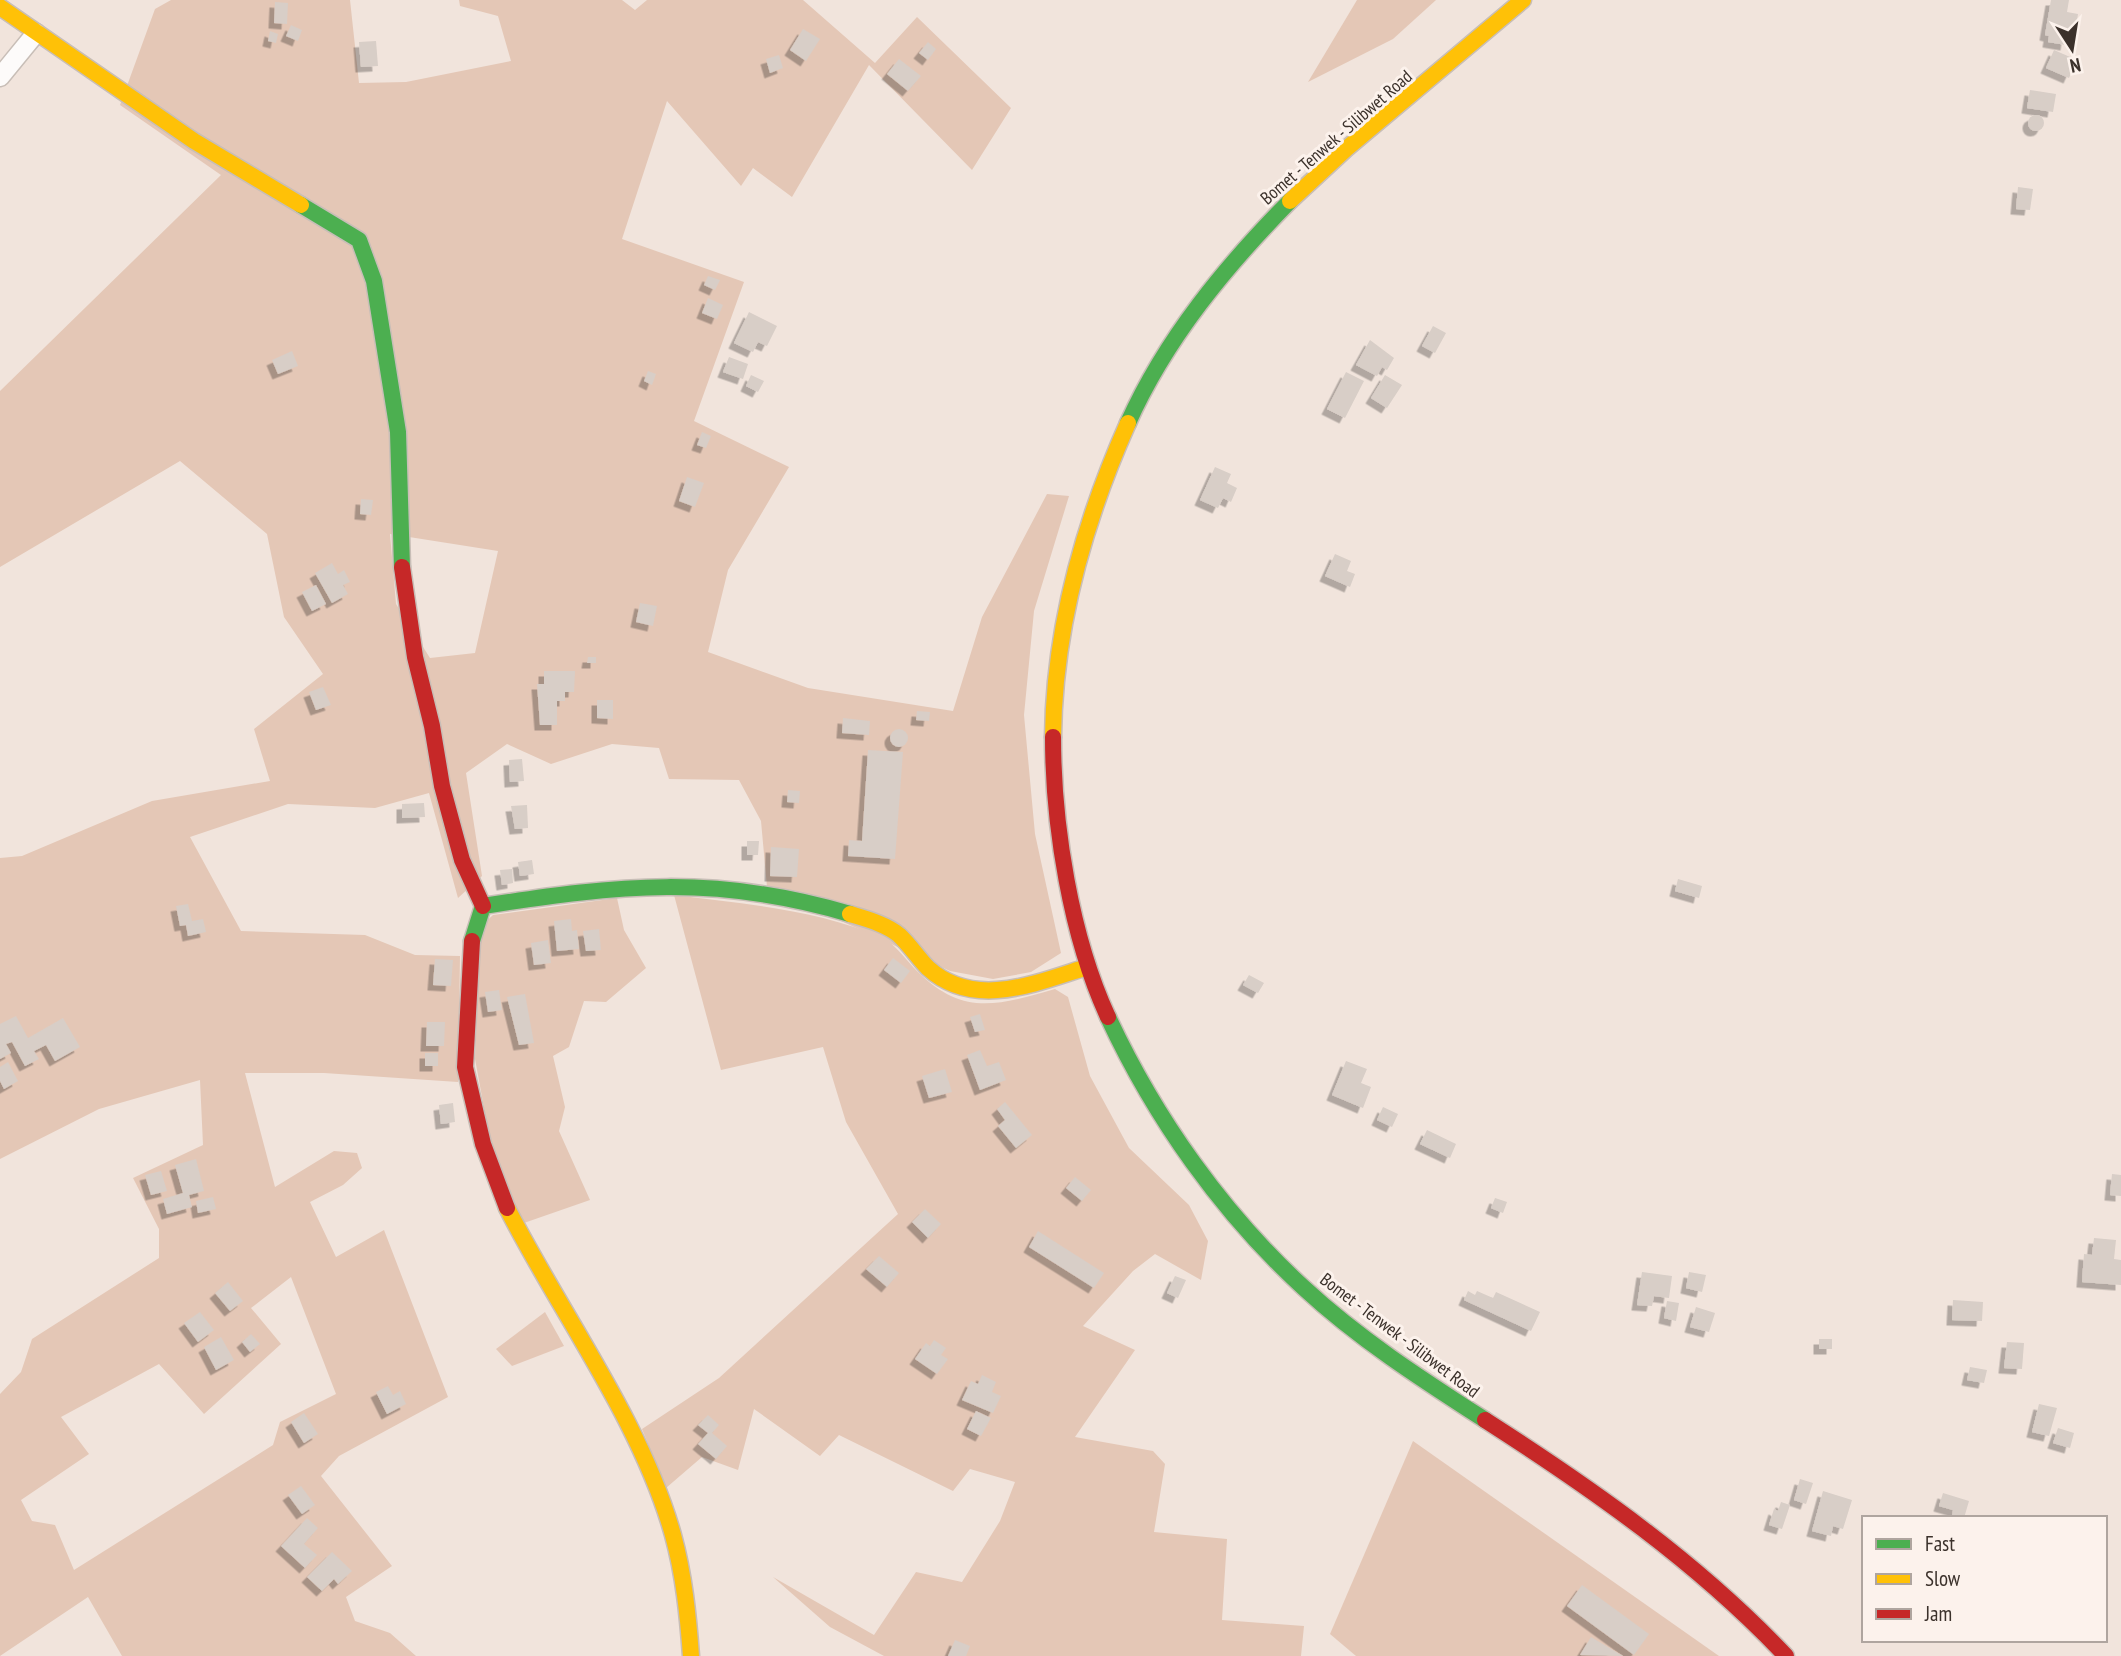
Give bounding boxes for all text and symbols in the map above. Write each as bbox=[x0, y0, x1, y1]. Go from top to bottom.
north arrow bbox=[2037, 14, 2107, 84]
text: N bbox=[2068, 53, 2083, 78]
street label: Bomet - Tenwek - Silibwet Road bbox=[1255, 65, 1417, 209]
street label: Bomet - Tenwek - Silibwet Road bbox=[1316, 1268, 1484, 1402]
legend bbox=[1862, 1516, 2107, 1642]
text: Fast bbox=[1925, 1530, 1955, 1557]
text: Slow bbox=[1925, 1565, 1961, 1592]
text: Jam bbox=[1924, 1600, 1952, 1627]

